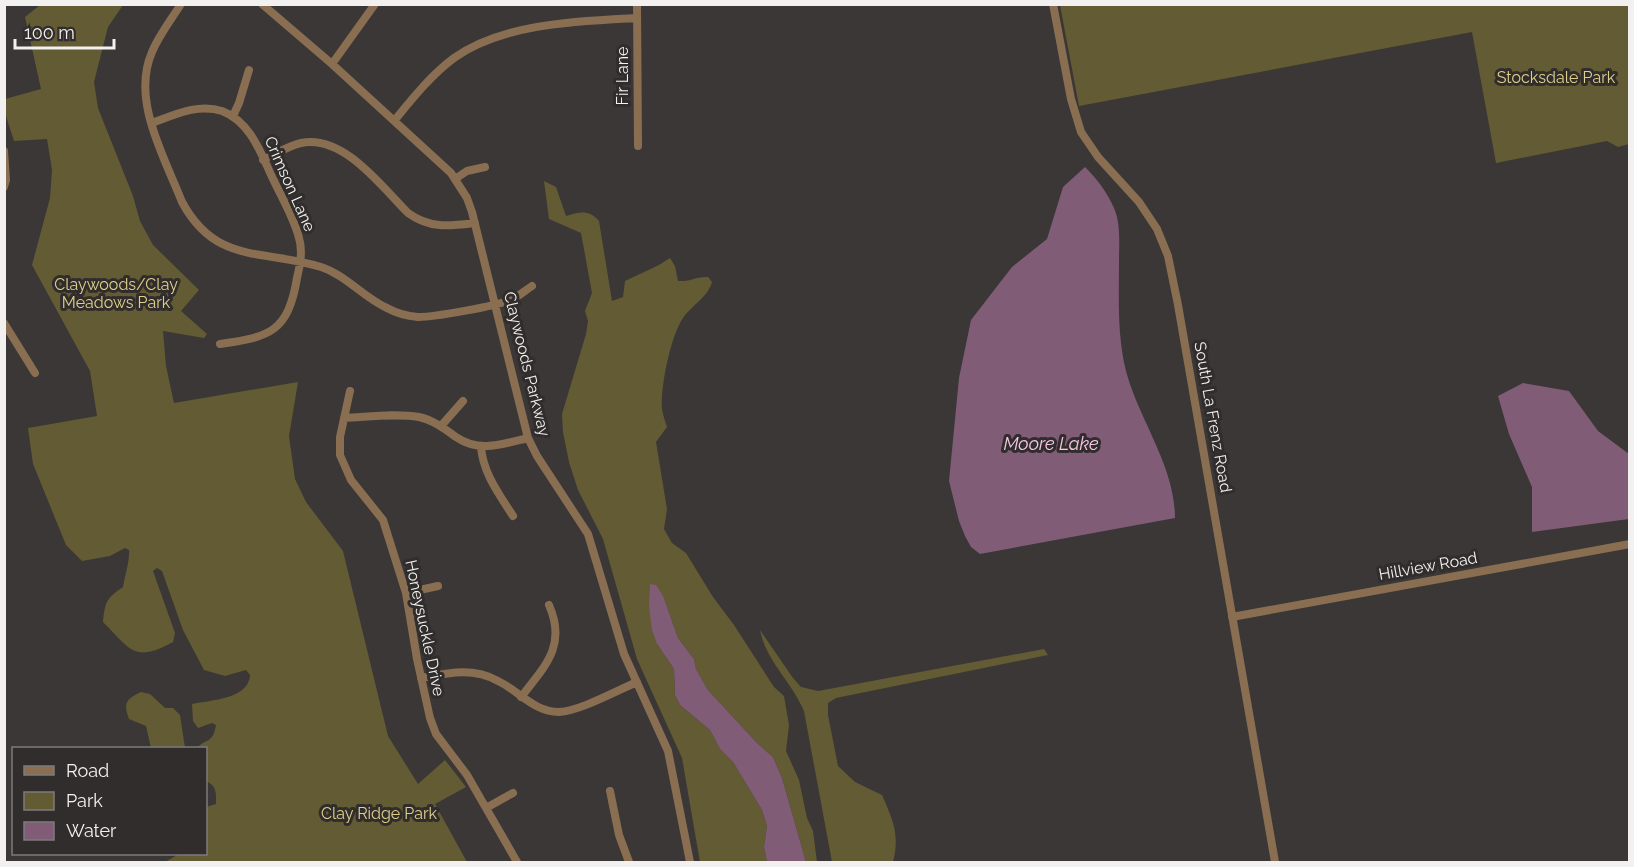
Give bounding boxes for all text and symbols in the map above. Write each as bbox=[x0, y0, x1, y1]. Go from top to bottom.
scale bar bbox=[15, 12, 114, 50]
text: 100 m bbox=[24, 22, 75, 43]
street label: Fir Lane bbox=[613, 46, 632, 106]
park label: Stocksdale Park bbox=[1497, 68, 1616, 87]
street label: Crimson Lane bbox=[261, 133, 319, 235]
park label: Claywoods/Clay Meadows Park bbox=[54, 275, 178, 312]
street label: Claywoods Parkway bbox=[500, 290, 554, 439]
street label: South La Frenz Road bbox=[1190, 340, 1236, 494]
water label: Moore Lake bbox=[1003, 433, 1099, 454]
street label: Hillview Road bbox=[1377, 548, 1479, 584]
street label: Honeysuckle Drive bbox=[401, 558, 449, 698]
legend bbox=[12, 747, 207, 855]
text: Road bbox=[66, 760, 109, 781]
text: Park bbox=[66, 790, 103, 811]
park label: Clay Ridge Park bbox=[321, 804, 437, 823]
text: Water bbox=[66, 820, 117, 841]

